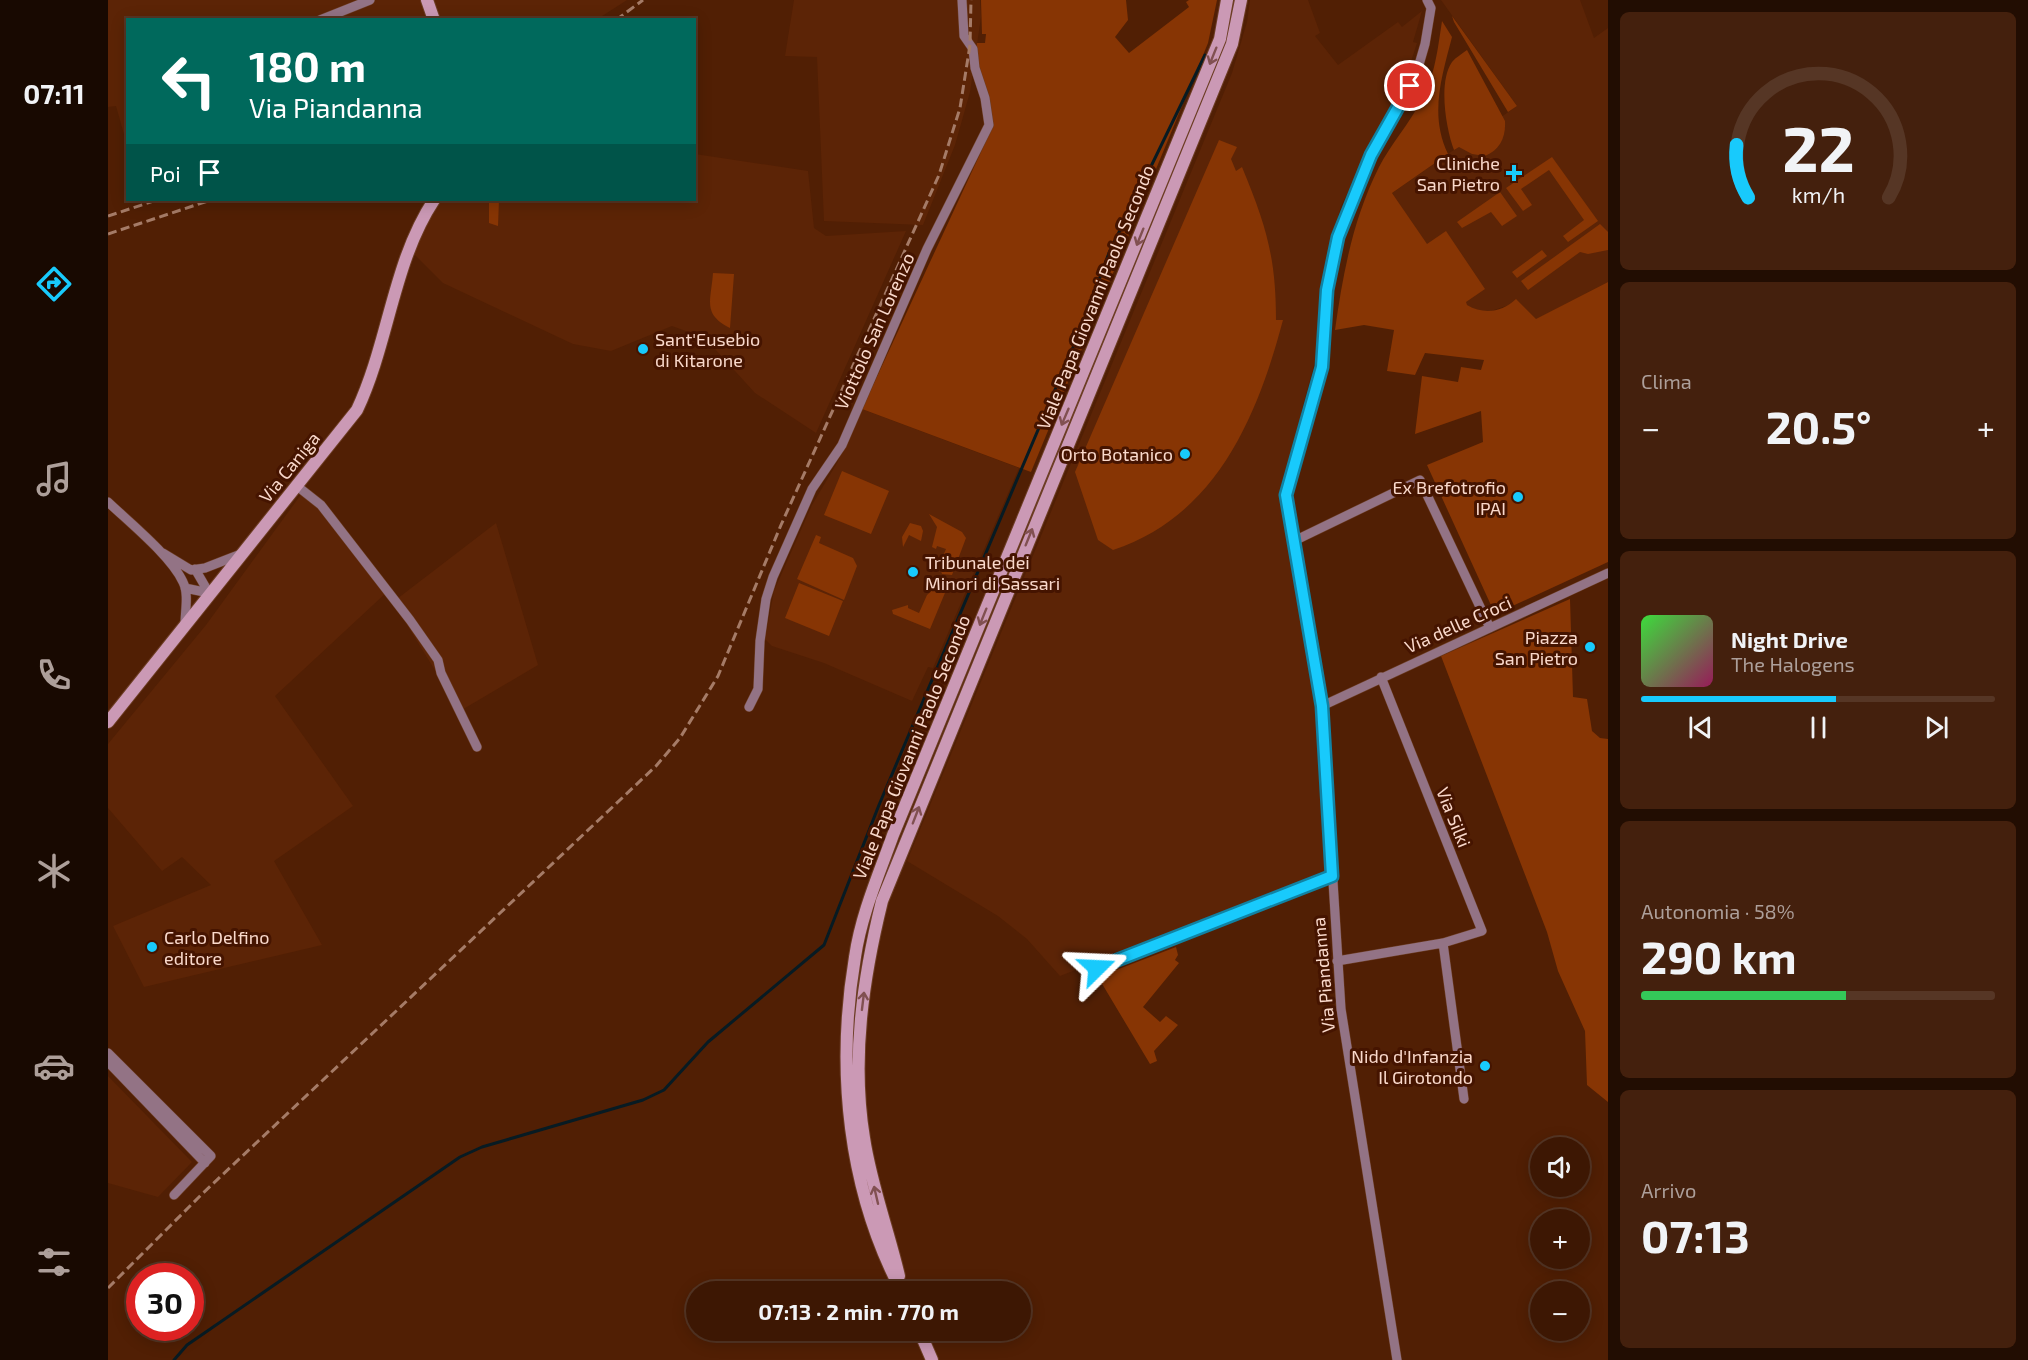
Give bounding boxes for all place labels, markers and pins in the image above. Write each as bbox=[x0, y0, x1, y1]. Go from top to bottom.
pin bbox=[1384, 60, 1435, 111]
place label: Cliniche San Pietro bbox=[1417, 152, 1500, 195]
marker: Cliniche San Pietro bbox=[1505, 164, 1523, 182]
place label: Sant'Eusebio di Kitarone bbox=[655, 328, 760, 371]
marker: Sant'Eusebio di Kitarone bbox=[636, 342, 650, 356]
place label: Orto Botanico bbox=[1061, 443, 1173, 465]
marker: Orto Botanico bbox=[1178, 447, 1192, 461]
place label: Ex Brefotrofio IPAI bbox=[1393, 476, 1506, 519]
marker: Ex Brefotrofio IPAI bbox=[1511, 490, 1525, 504]
place label: Tribunale dei Minori di Sassari bbox=[925, 551, 1060, 594]
marker: Tribunale dei Minori di Sassari bbox=[906, 565, 920, 579]
place label: Piazza San Pietro bbox=[1495, 626, 1578, 669]
marker: Piazza San Pietro bbox=[1583, 640, 1597, 654]
place label: Carlo Delfino editore bbox=[164, 926, 269, 969]
marker: Carlo Delfino editore bbox=[145, 940, 159, 954]
place label: Nido d'Infanzia Il Girotondo bbox=[1351, 1045, 1473, 1088]
marker: Nido d'Infanzia Il Girotondo bbox=[1478, 1059, 1492, 1073]

